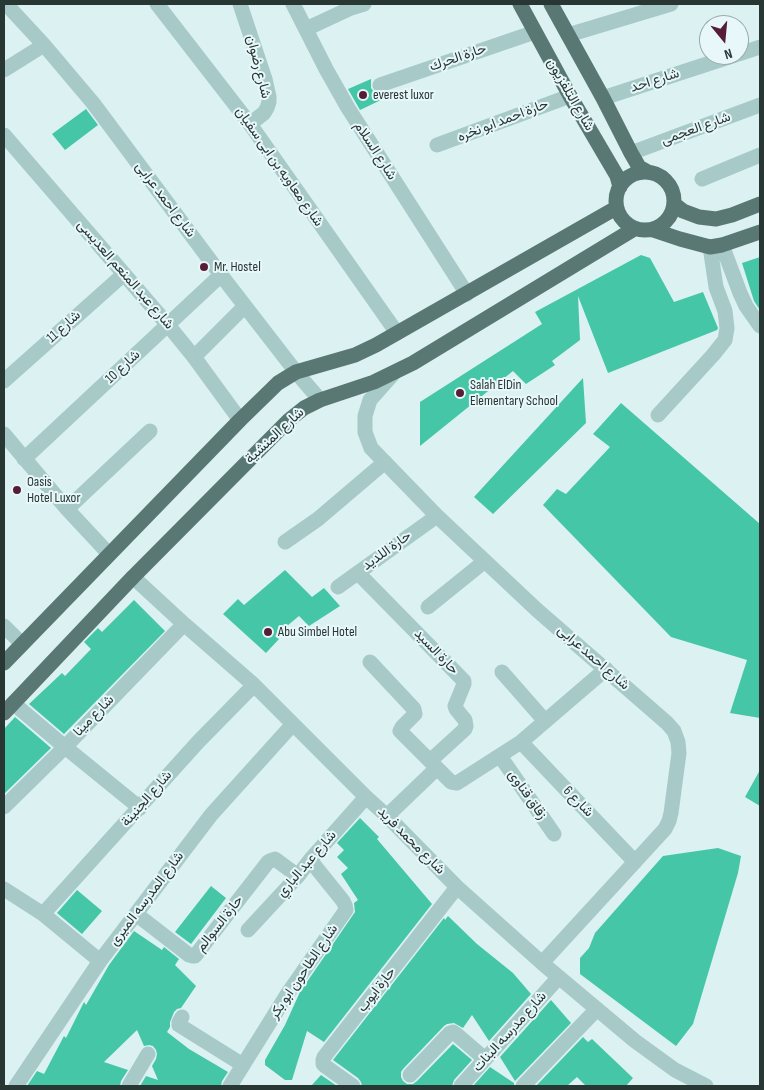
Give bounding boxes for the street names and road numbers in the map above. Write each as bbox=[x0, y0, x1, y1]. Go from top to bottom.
street label: شارع رضوان bbox=[242, 34, 274, 100]
street label: حارة الحرك bbox=[427, 40, 489, 76]
street label: شارع التلفزيون bbox=[543, 56, 597, 134]
street label: شارع احد bbox=[628, 65, 682, 97]
street label: حارة احمد ابو نخره bbox=[455, 96, 551, 146]
street label: شارع معاويه بن ابى سفيان bbox=[231, 104, 327, 230]
street label: شارع العجمى bbox=[659, 109, 733, 149]
street label: شارع السلام bbox=[350, 119, 400, 183]
street label: شارع احمد عرابى bbox=[131, 159, 199, 241]
street label: شارع عبد المنعم العديسى bbox=[73, 217, 177, 333]
street label: شارع 11 bbox=[43, 307, 85, 347]
street label: شارع 10 bbox=[102, 347, 144, 387]
street label: شارع المنشية bbox=[242, 404, 308, 468]
street label: حارة اللديد bbox=[359, 528, 415, 574]
street label: شارع احمد عرابى bbox=[553, 622, 633, 694]
street label: حارة السيد bbox=[410, 626, 462, 678]
street label: شارع مينا bbox=[70, 692, 118, 740]
street label: شارع الجنينة bbox=[118, 767, 176, 831]
street label: زقاق قناوى bbox=[504, 767, 550, 823]
street label: شارع 6 bbox=[559, 783, 597, 821]
street label: شارع محمد فريد bbox=[374, 804, 448, 878]
street label: شارع عبد الباري bbox=[274, 827, 340, 901]
street label: شارع المدرسه الميرى bbox=[106, 849, 188, 949]
street label: حارة السوالم bbox=[193, 892, 247, 956]
street label: شارع الطاحون ابو بكر bbox=[266, 921, 342, 1023]
street label: حارة ايوب bbox=[354, 964, 400, 1016]
street label: شارع مدرسه البنات bbox=[470, 988, 550, 1076]

